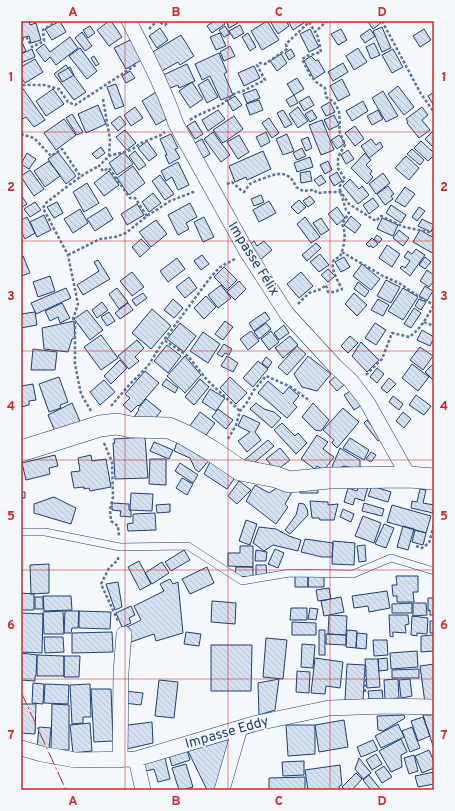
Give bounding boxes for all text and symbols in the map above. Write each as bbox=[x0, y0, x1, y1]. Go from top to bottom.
text: A bbox=[68, 5, 78, 21]
text: B bbox=[172, 5, 181, 21]
text: C bbox=[275, 5, 283, 21]
text: D bbox=[377, 5, 387, 21]
text: 1 bbox=[8, 70, 14, 86]
text: 1 bbox=[441, 70, 447, 86]
text: 2 bbox=[7, 180, 15, 196]
text: 2 bbox=[440, 180, 448, 196]
street label: Impasse Félix bbox=[224, 219, 282, 299]
text: 3 bbox=[7, 289, 15, 305]
text: 3 bbox=[440, 289, 448, 305]
text: 4 bbox=[7, 399, 15, 415]
text: 4 bbox=[440, 399, 448, 415]
text: 5 bbox=[7, 509, 15, 525]
text: 5 bbox=[440, 509, 448, 525]
text: 6 bbox=[7, 618, 15, 634]
text: 6 bbox=[440, 618, 448, 634]
street label: Impasse Eddy bbox=[183, 713, 271, 753]
text: 7 bbox=[8, 728, 15, 744]
text: 7 bbox=[441, 728, 448, 744]
text: A bbox=[68, 794, 78, 810]
text: B bbox=[172, 794, 181, 810]
text: C bbox=[275, 794, 283, 810]
text: D bbox=[377, 794, 387, 810]

